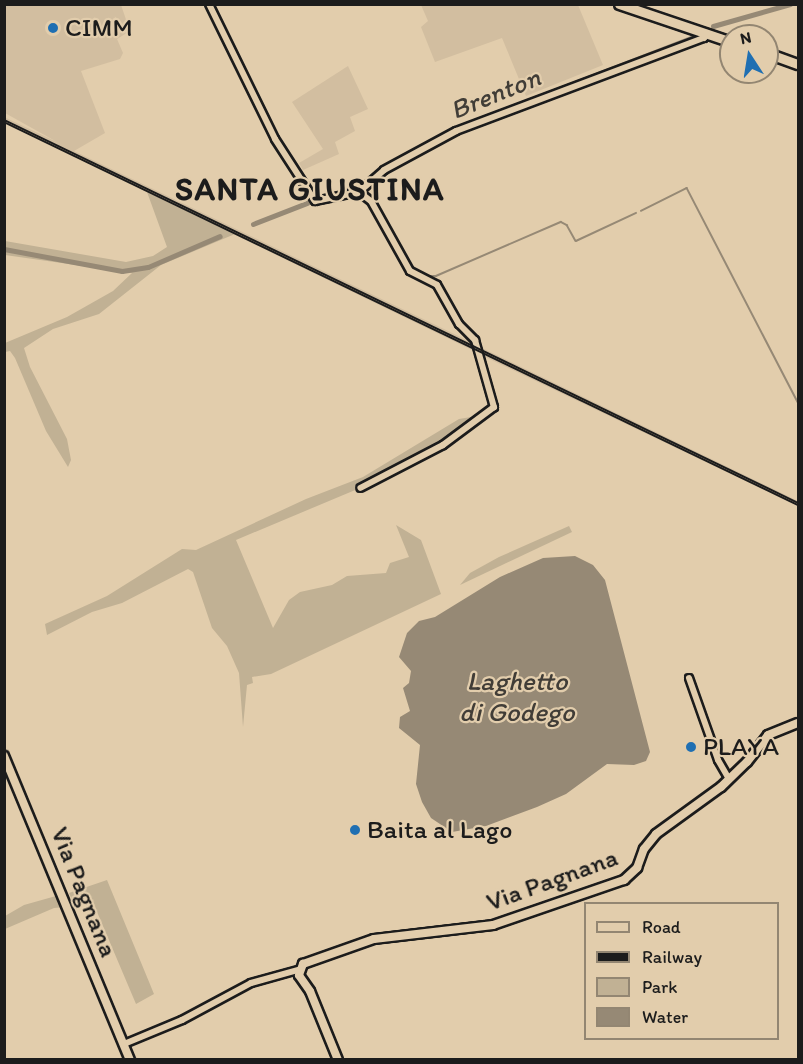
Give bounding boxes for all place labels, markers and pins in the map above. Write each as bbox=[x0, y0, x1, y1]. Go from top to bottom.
place label: CIMM bbox=[65, 12, 133, 44]
marker: CIMM bbox=[46, 21, 60, 35]
place label: PLAYA bbox=[703, 731, 779, 763]
marker: PLAYA bbox=[684, 740, 698, 754]
place label: Baita al Lago bbox=[367, 814, 513, 846]
marker: Baita al Lago bbox=[348, 823, 362, 837]

